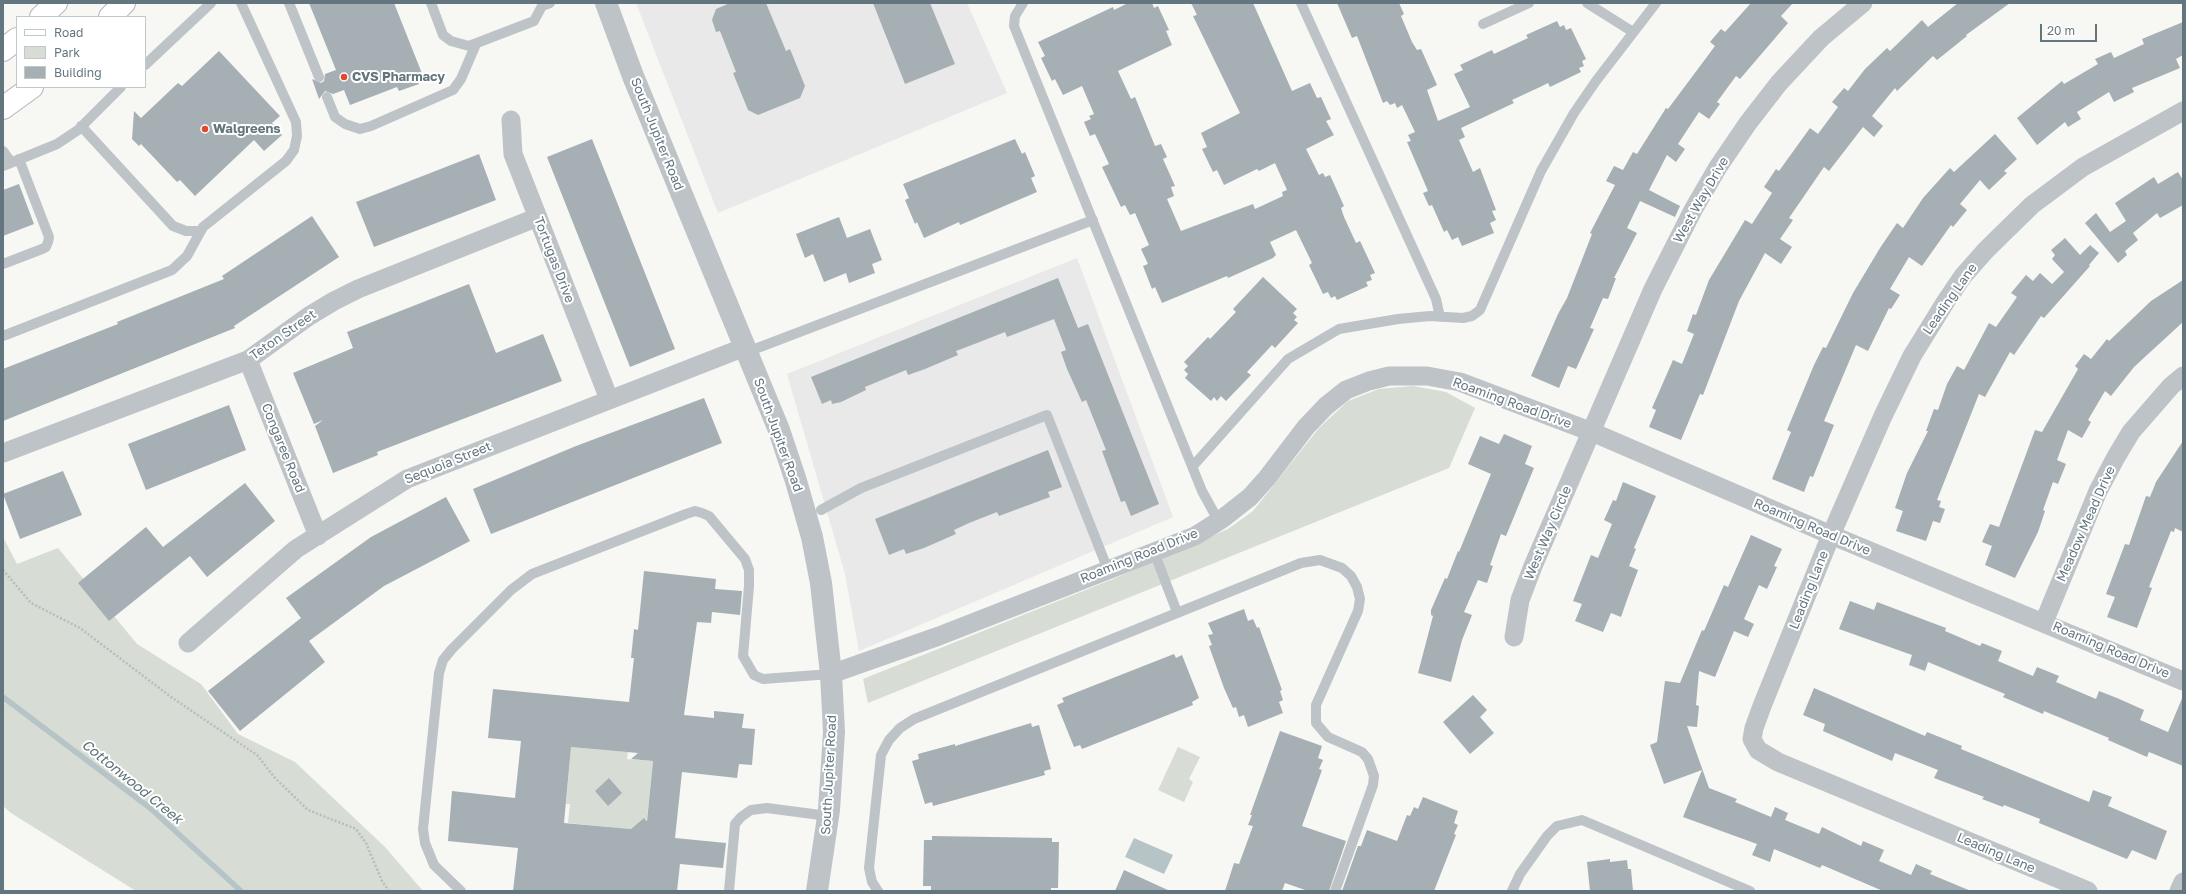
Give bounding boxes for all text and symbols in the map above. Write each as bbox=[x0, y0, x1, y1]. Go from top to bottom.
legend bbox=[16, 16, 146, 88]
scale bar bbox=[2042, 16, 2099, 42]
text: 20 m bbox=[2047, 23, 2075, 38]
text: Road bbox=[54, 25, 83, 40]
text: Park bbox=[54, 45, 80, 60]
text: Building bbox=[54, 65, 102, 80]
place label: CVS Pharmacy bbox=[352, 69, 445, 85]
marker: CVS Pharmacy bbox=[339, 72, 349, 82]
street label: South Jupiter Road bbox=[627, 75, 687, 193]
place label: Walgreens bbox=[213, 121, 281, 137]
marker: Walgreens bbox=[200, 124, 210, 134]
street label: West Way Drive bbox=[1670, 154, 1732, 246]
street label: Tortugas Drive bbox=[530, 215, 578, 305]
street label: Leading Lane bbox=[1920, 260, 1980, 338]
street label: Teton Street bbox=[247, 306, 319, 364]
street label: Roaming Road Drive bbox=[1450, 374, 1574, 432]
street label: South Jupiter Road bbox=[750, 376, 806, 494]
street label: Congaree Road bbox=[258, 401, 308, 495]
street label: Sequoia Street bbox=[402, 439, 494, 487]
street label: Meadow Mead Drive bbox=[2053, 464, 2119, 584]
street label: West Way Circle bbox=[1521, 484, 1575, 582]
street label: Roaming Road Drive bbox=[1751, 495, 1873, 559]
street label: Roaming Road Drive bbox=[1078, 525, 1200, 587]
street label: Leading Lane bbox=[1786, 548, 1832, 632]
street label: Roaming Road Drive bbox=[2050, 618, 2172, 682]
street label: South Jupiter Road bbox=[818, 715, 840, 835]
water label: Cottonwood Creek bbox=[78, 736, 186, 828]
street label: Leading Lane bbox=[1955, 830, 2037, 876]

